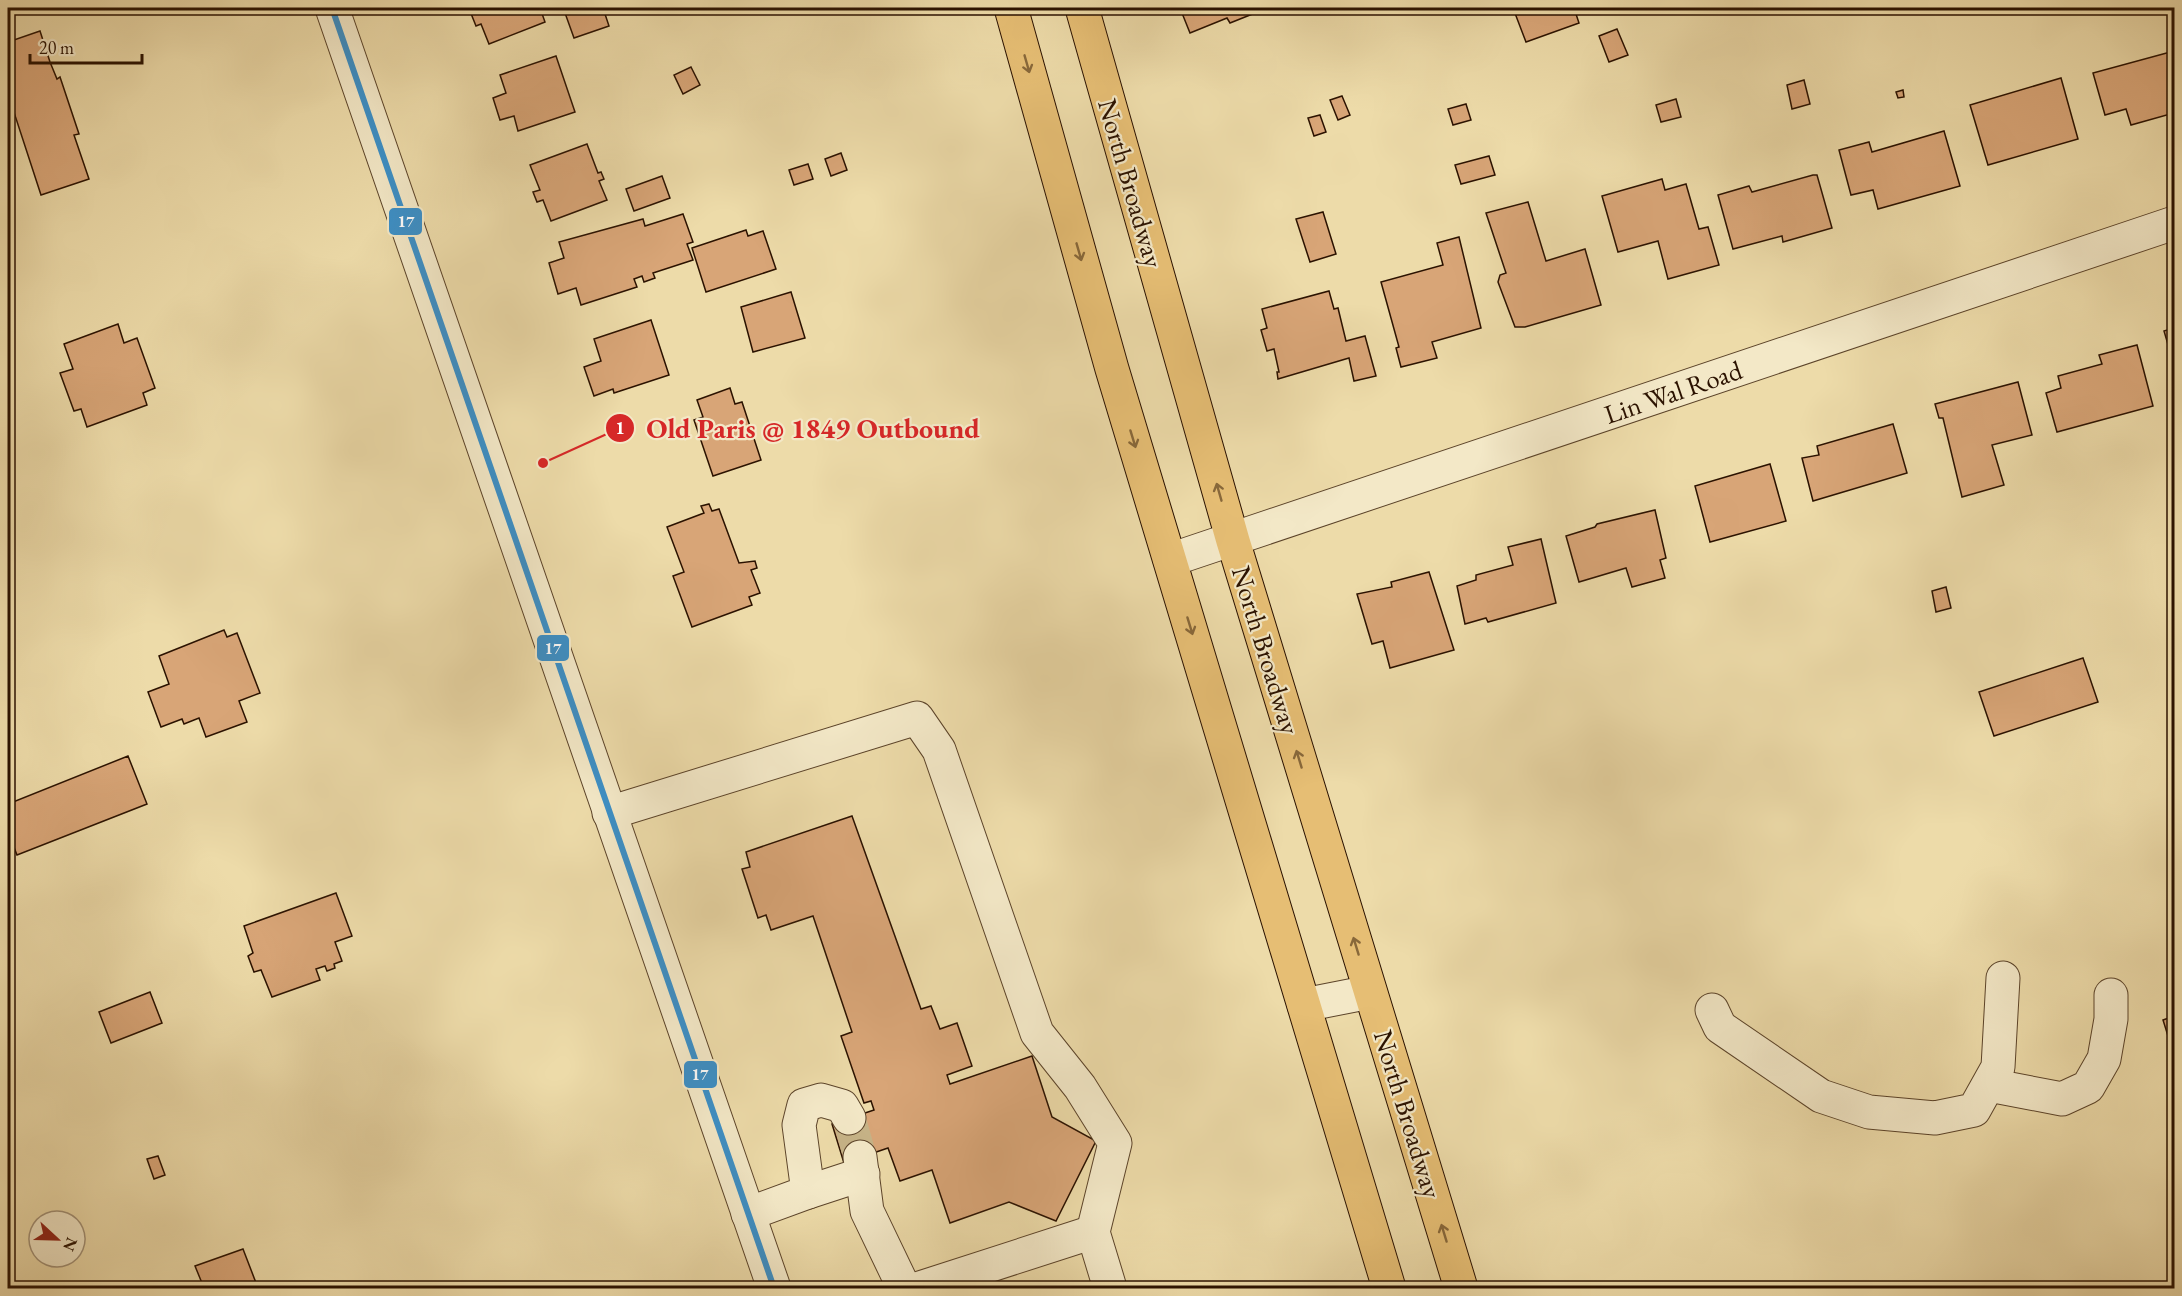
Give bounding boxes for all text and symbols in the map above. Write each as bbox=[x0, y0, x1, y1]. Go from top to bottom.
scale bar bbox=[30, 27, 142, 65]
text: 20 m bbox=[39, 36, 74, 59]
one-way arrow bbox=[1021, 54, 1033, 73]
street label: North Broadway bbox=[1090, 94, 1172, 272]
line badge: 17 bbox=[388, 207, 423, 236]
text: 17 bbox=[398, 211, 415, 232]
one-way arrow bbox=[1074, 242, 1085, 261]
street label: Lin Wal Road bbox=[1600, 352, 1747, 432]
callout: Old Paris @ 1849 Outbound bbox=[605, 405, 992, 451]
text: Old Paris @ 1849 Outbound bbox=[646, 410, 980, 446]
text: 1 bbox=[615, 416, 625, 439]
one-way arrow bbox=[1128, 429, 1139, 448]
one-way arrow bbox=[1213, 483, 1224, 502]
street label: North Broadway bbox=[1224, 562, 1308, 739]
one-way arrow bbox=[1185, 616, 1196, 635]
line badge: 17 bbox=[536, 634, 570, 662]
text: 17 bbox=[545, 638, 562, 659]
one-way arrow bbox=[1293, 750, 1304, 769]
one-way arrow bbox=[1350, 937, 1361, 956]
street label: North Broadway bbox=[1366, 1026, 1450, 1203]
line badge: 17 bbox=[683, 1060, 718, 1089]
text: 17 bbox=[692, 1064, 709, 1085]
north arrow bbox=[27, 1209, 87, 1269]
one-way arrow bbox=[1438, 1224, 1449, 1243]
text: N bbox=[58, 1234, 83, 1254]

